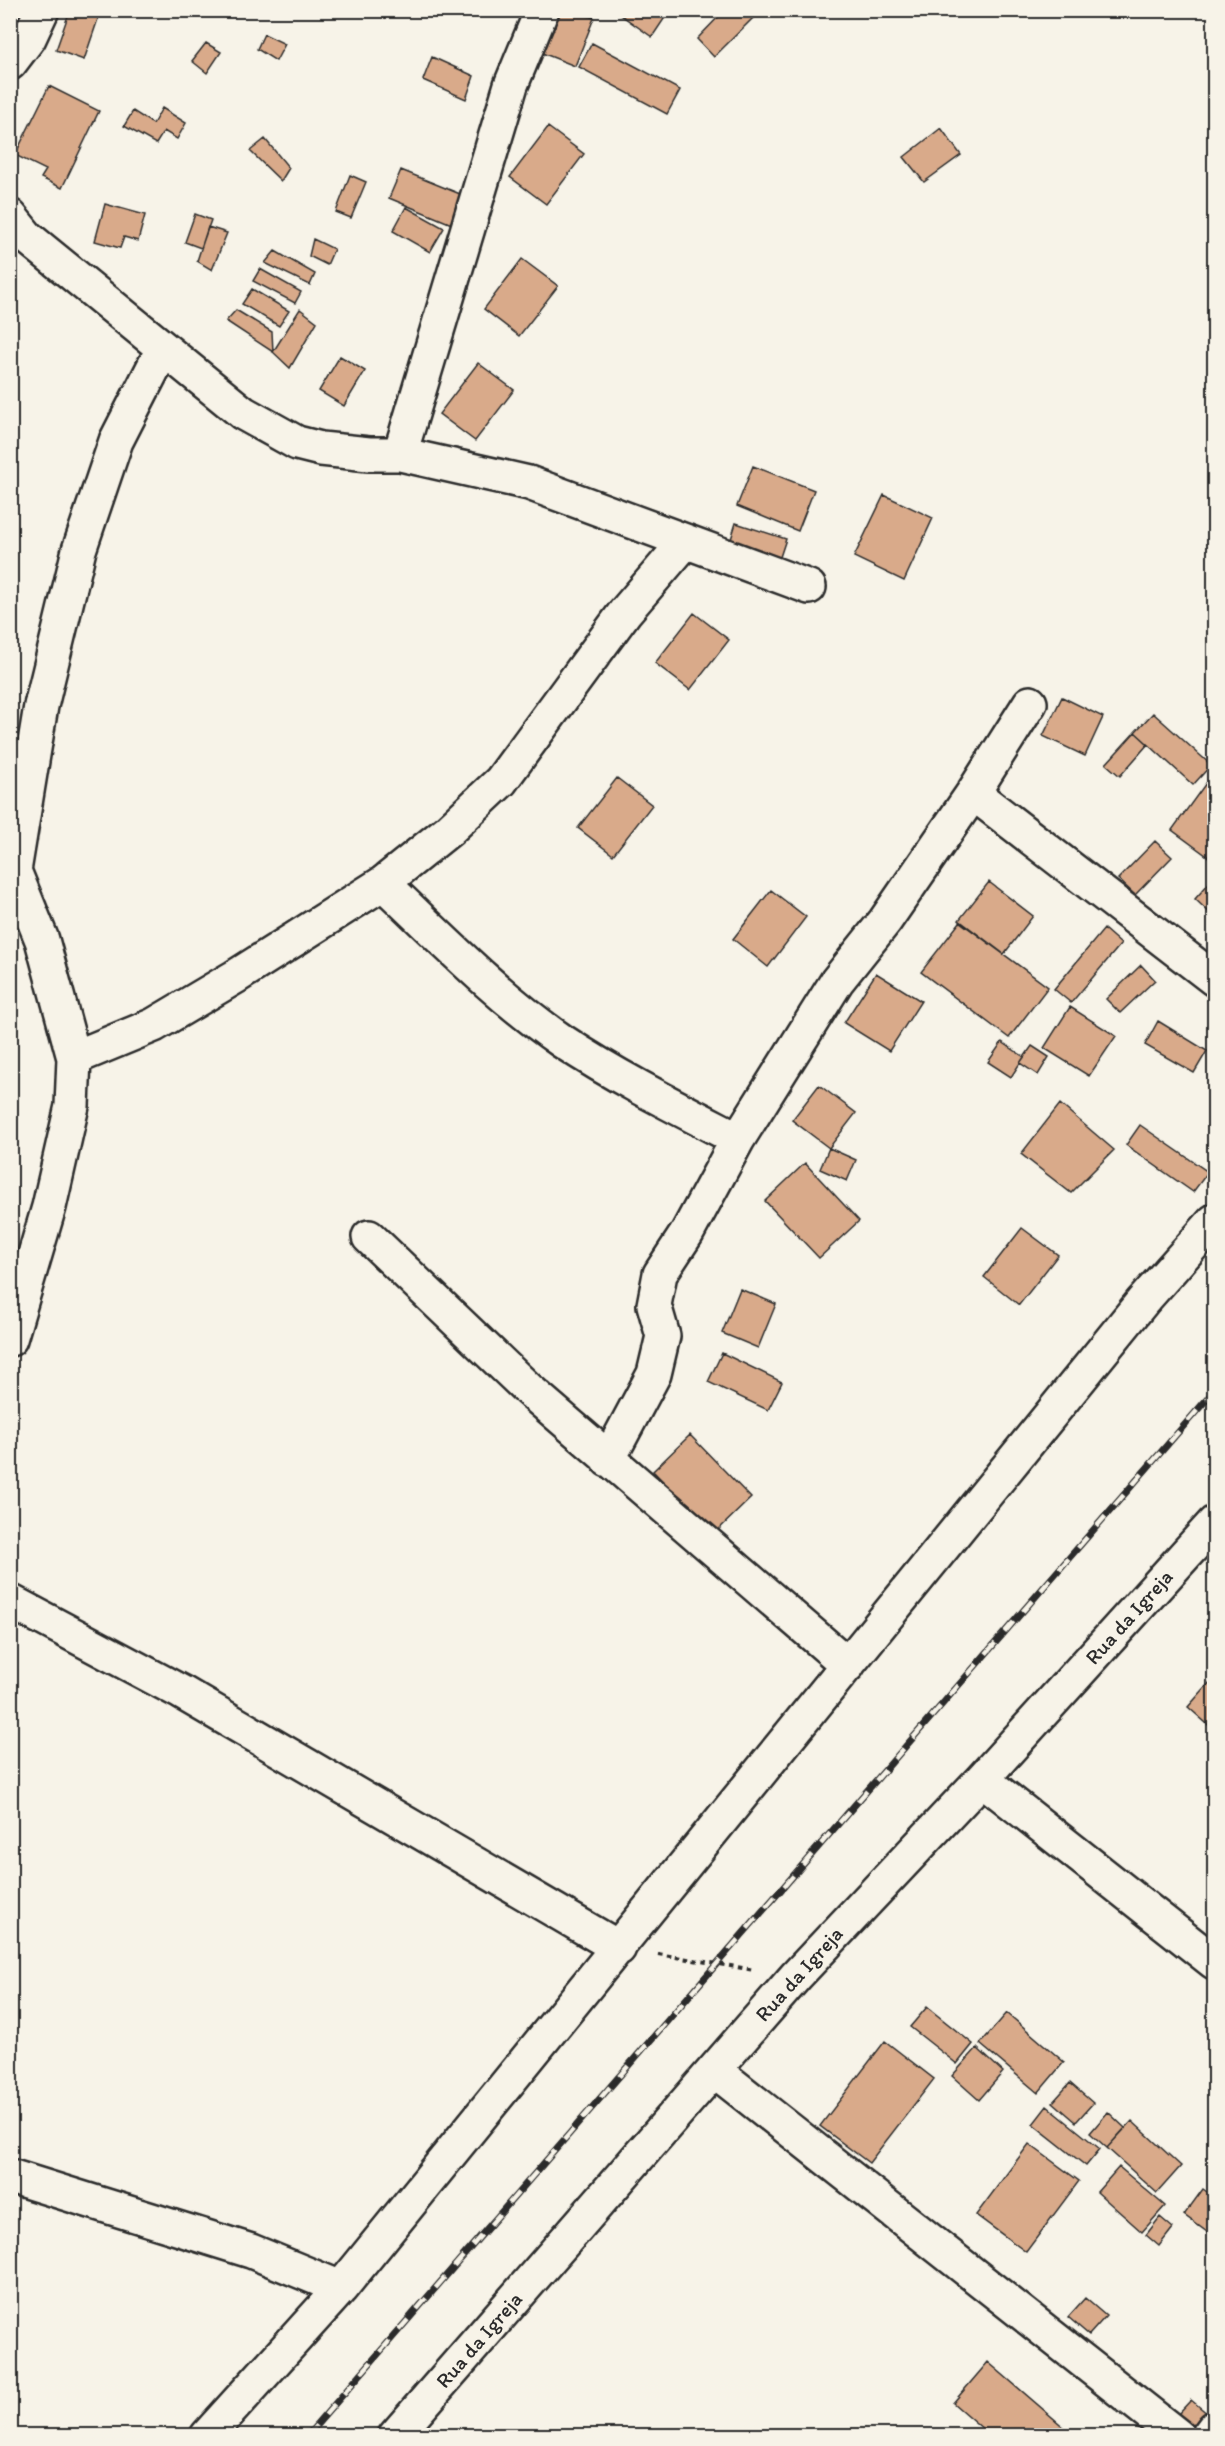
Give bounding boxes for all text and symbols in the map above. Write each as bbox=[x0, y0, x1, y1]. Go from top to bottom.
street label: Rua da Igreja bbox=[1080, 1564, 1178, 1669]
street label: Rua da Igreja bbox=[750, 1921, 848, 2026]
street label: Rua da Igreja bbox=[430, 2287, 527, 2393]

